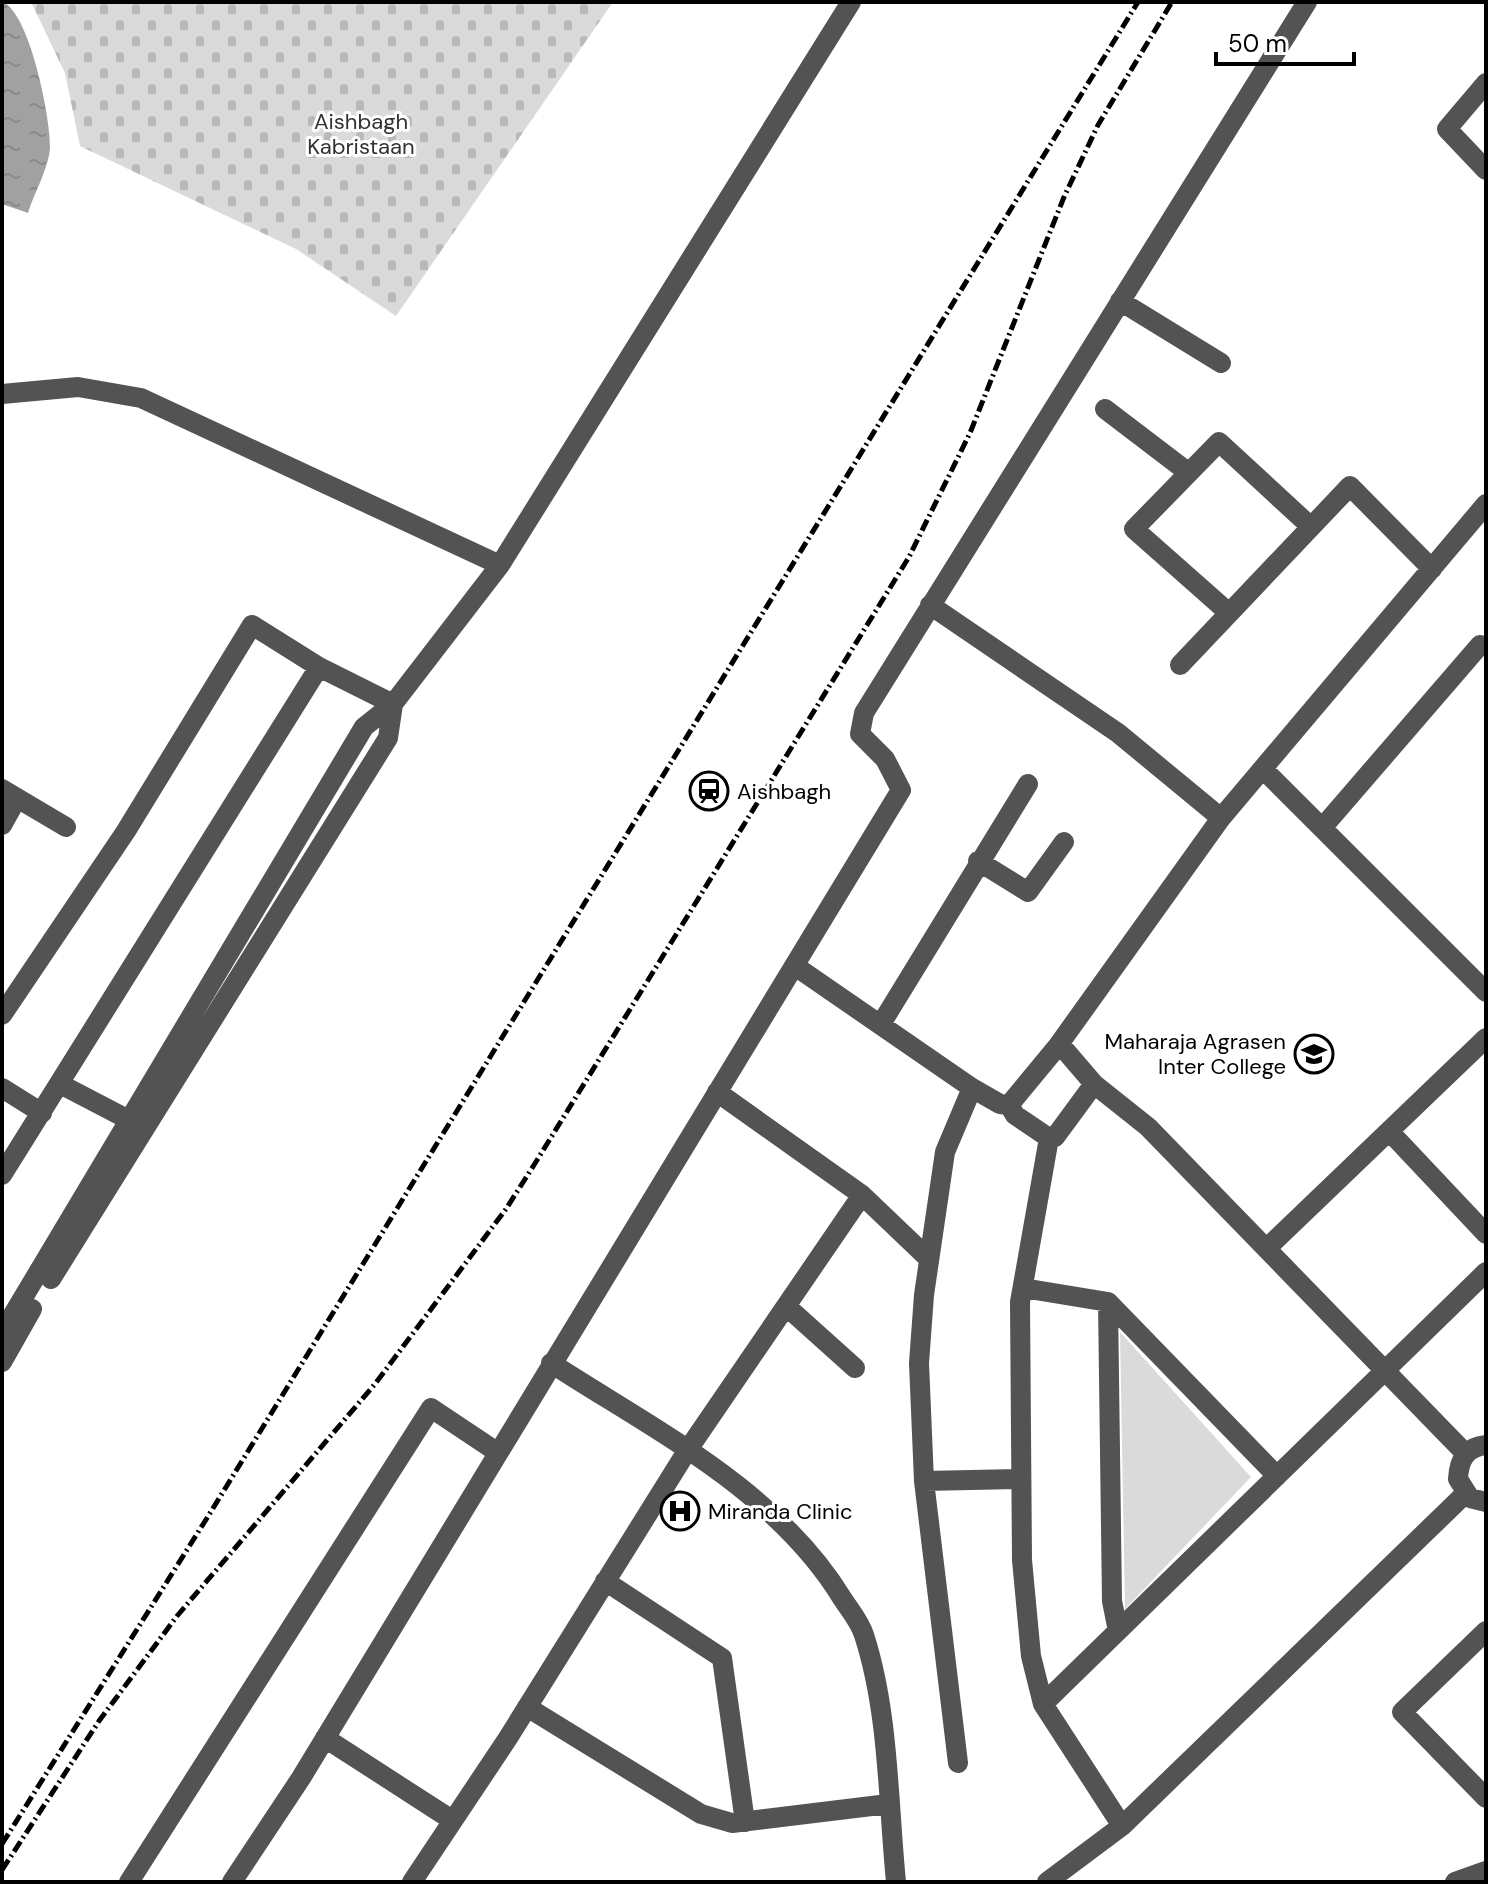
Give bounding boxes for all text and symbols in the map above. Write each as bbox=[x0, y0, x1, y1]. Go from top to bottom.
scale bar bbox=[1216, 16, 1354, 66]
text: 50 m bbox=[1228, 28, 1287, 59]
park label: Aishbagh Kabristaan bbox=[307, 107, 415, 161]
station icon: Aishbagh bbox=[688, 770, 730, 812]
place label: Aishbagh bbox=[737, 777, 831, 806]
place label: Maharaja Agrasen Inter College bbox=[1104, 1027, 1286, 1081]
school or university icon: Maharaja Agrasen Inter College bbox=[1293, 1033, 1335, 1075]
hospital icon: Miranda Clinic bbox=[659, 1490, 701, 1532]
place label: Miranda Clinic bbox=[708, 1497, 853, 1526]

